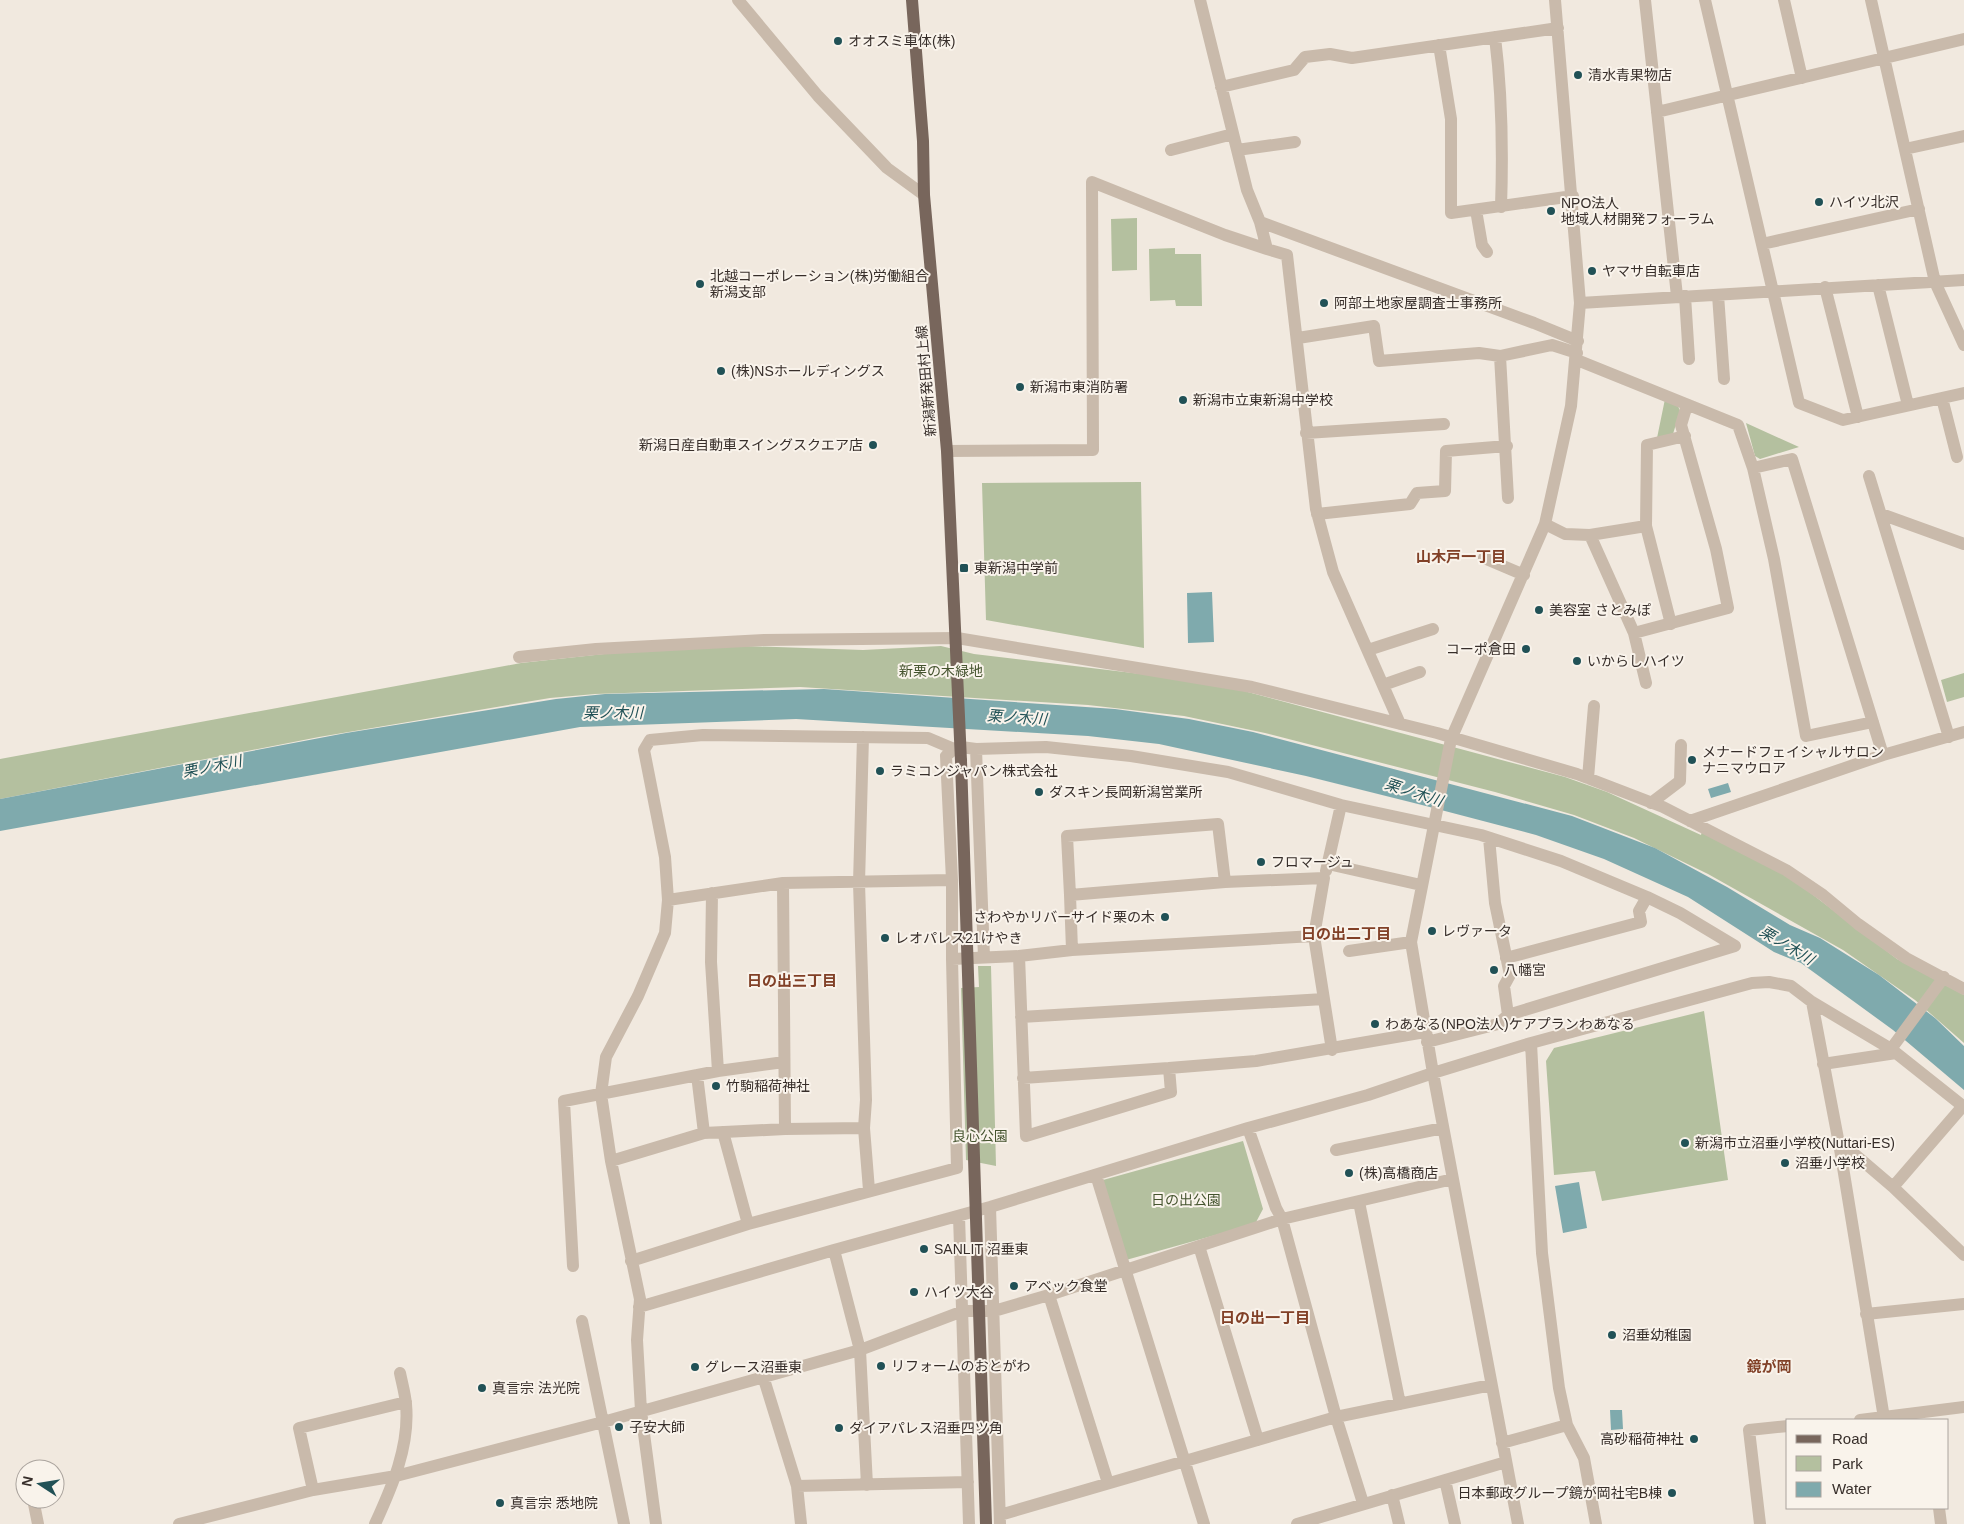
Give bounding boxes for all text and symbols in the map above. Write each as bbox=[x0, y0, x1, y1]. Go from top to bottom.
place label: オオスミ車体(株) bbox=[848, 33, 955, 49]
marker: オオスミ車体(株) bbox=[832, 35, 844, 47]
place label: 清水青果物店 bbox=[1588, 67, 1672, 83]
marker: 清水青果物店 bbox=[1572, 69, 1584, 81]
place label: ハイツ北沢 bbox=[1829, 194, 1899, 210]
place label: NPO法人 地域人材開発フォーラム bbox=[1561, 195, 1715, 227]
marker: ハイツ北沢 bbox=[1813, 196, 1825, 208]
marker: NPO法人 地域人材開発フォーラム bbox=[1545, 205, 1557, 217]
place label: ヤマサ自転車店 bbox=[1602, 263, 1700, 279]
marker: ヤマサ自転車店 bbox=[1586, 265, 1598, 277]
place label: 北越コーポレーション(株)労働組合 新潟支部 bbox=[710, 268, 929, 300]
marker: 北越コーポレーション(株)労働組合 新潟支部 bbox=[694, 278, 706, 290]
place label: 阿部土地家屋調査士事務所 bbox=[1334, 295, 1502, 311]
marker: 阿部土地家屋調査士事務所 bbox=[1318, 297, 1330, 309]
street label: 新潟新発田村上線 bbox=[913, 325, 939, 437]
place label: (株)NSホールディングス bbox=[731, 363, 885, 379]
marker: (株)NSホールディングス bbox=[715, 365, 727, 377]
place label: 新潟市東消防署 bbox=[1030, 379, 1128, 395]
marker: 新潟市東消防署 bbox=[1014, 381, 1026, 393]
place label: 新潟市立東新潟中学校 bbox=[1193, 392, 1333, 408]
marker: 新潟市立東新潟中学校 bbox=[1177, 394, 1189, 406]
place label: 新潟日産自動車スイングスクエア店 bbox=[639, 437, 863, 453]
marker: 新潟日産自動車スイングスクエア店 bbox=[867, 439, 879, 451]
district label: 山木戸一丁目 bbox=[1416, 548, 1506, 565]
place label: 東新潟中学前 bbox=[974, 560, 1058, 576]
marker: 東新潟中学前 bbox=[958, 562, 970, 574]
place label: 美容室 さとみぽ bbox=[1549, 602, 1651, 618]
marker: 美容室 さとみぽ bbox=[1533, 604, 1545, 616]
place label: コーポ倉田 bbox=[1446, 641, 1516, 657]
marker: コーポ倉田 bbox=[1520, 643, 1532, 655]
place label: いからしハイツ bbox=[1587, 653, 1685, 669]
marker: いからしハイツ bbox=[1571, 655, 1583, 667]
park label: 新栗の木緑地 bbox=[899, 663, 983, 679]
water label: 栗ノ木川 bbox=[583, 704, 645, 721]
water label: 栗ノ木川 bbox=[986, 706, 1050, 728]
place label: メナードフェイシャルサロン ナニマウロア bbox=[1702, 744, 1884, 776]
water label: 栗ノ木川 bbox=[181, 752, 245, 780]
marker: メナードフェイシャルサロン ナニマウロア bbox=[1686, 754, 1698, 766]
place label: ラミコンジャパン株式会社 bbox=[890, 763, 1058, 779]
marker: ラミコンジャパン株式会社 bbox=[874, 765, 886, 777]
water label: 栗ノ木川 bbox=[1383, 775, 1447, 810]
place label: ダスキン長岡新潟営業所 bbox=[1049, 784, 1203, 800]
marker: ダスキン長岡新潟営業所 bbox=[1033, 786, 1045, 798]
place label: フロマージュ bbox=[1271, 854, 1354, 870]
marker: フロマージュ bbox=[1255, 856, 1267, 868]
place label: さわやかリバーサイド栗の木 bbox=[973, 909, 1155, 925]
marker: さわやかリバーサイド栗の木 bbox=[1159, 911, 1171, 923]
water label: 栗ノ木川 bbox=[1757, 922, 1819, 969]
place label: レヴァータ bbox=[1442, 923, 1512, 939]
district label: 日の出二丁目 bbox=[1301, 925, 1391, 942]
marker: レヴァータ bbox=[1426, 925, 1438, 937]
place label: レオパレス21けやき bbox=[895, 930, 1023, 946]
marker: レオパレス21けやき bbox=[879, 932, 891, 944]
place label: 八幡宮 bbox=[1504, 962, 1546, 978]
marker: 八幡宮 bbox=[1488, 964, 1500, 976]
district label: 日の出三丁目 bbox=[747, 972, 837, 989]
place label: わあなる(NPO法人)ケアプランわあなる bbox=[1385, 1016, 1635, 1032]
marker: わあなる(NPO法人)ケアプランわあなる bbox=[1369, 1018, 1381, 1030]
place label: 竹駒稲荷神社 bbox=[726, 1078, 810, 1094]
marker: 竹駒稲荷神社 bbox=[710, 1080, 722, 1092]
park label: 良心公園 bbox=[952, 1128, 1008, 1144]
place label: 新潟市立沼垂小学校(Nuttari-ES) bbox=[1695, 1135, 1895, 1151]
marker: 新潟市立沼垂小学校(Nuttari-ES) bbox=[1679, 1137, 1691, 1149]
place label: 沼垂小学校 bbox=[1795, 1155, 1865, 1171]
marker: 沼垂小学校 bbox=[1779, 1157, 1791, 1169]
place label: (株)高橋商店 bbox=[1359, 1165, 1438, 1181]
marker: (株)高橋商店 bbox=[1343, 1167, 1355, 1179]
park label: 日の出公園 bbox=[1151, 1192, 1221, 1208]
place label: SANLIT 沼垂東 bbox=[934, 1241, 1029, 1257]
marker: SANLIT 沼垂東 bbox=[918, 1243, 930, 1255]
place label: アベック食堂 bbox=[1024, 1278, 1108, 1294]
marker: アベック食堂 bbox=[1008, 1280, 1020, 1292]
place label: ハイツ大谷 bbox=[924, 1284, 994, 1300]
marker: ハイツ大谷 bbox=[908, 1286, 920, 1298]
district label: 日の出一丁目 bbox=[1220, 1309, 1310, 1326]
place label: 沼垂幼稚園 bbox=[1622, 1327, 1692, 1343]
marker: 沼垂幼稚園 bbox=[1606, 1329, 1618, 1341]
place label: リフォームのおとがわ bbox=[891, 1358, 1031, 1374]
district label: 鏡が岡 bbox=[1746, 1358, 1792, 1375]
place label: グレース沼垂東 bbox=[705, 1359, 802, 1375]
marker: リフォームのおとがわ bbox=[875, 1360, 887, 1372]
marker: グレース沼垂東 bbox=[689, 1361, 701, 1373]
place label: 真言宗 法光院 bbox=[492, 1380, 580, 1396]
marker: 真言宗 法光院 bbox=[476, 1382, 488, 1394]
place label: 子安大師 bbox=[629, 1419, 685, 1435]
legend bbox=[1786, 1419, 1949, 1509]
place label: ダイアパレス沼垂四ツ角 bbox=[849, 1420, 1003, 1436]
marker: 子安大師 bbox=[613, 1421, 625, 1433]
marker: ダイアパレス沼垂四ツ角 bbox=[833, 1422, 845, 1434]
text: Road bbox=[1832, 1430, 1868, 1447]
place label: 高砂稲荷神社 bbox=[1600, 1431, 1684, 1447]
marker: 高砂稲荷神社 bbox=[1688, 1433, 1700, 1445]
text: Park bbox=[1832, 1455, 1863, 1472]
north arrow bbox=[15, 1459, 65, 1509]
text: N bbox=[18, 1475, 36, 1488]
text: Water bbox=[1832, 1480, 1871, 1497]
place label: 日本郵政グループ鏡が岡社宅B棟 bbox=[1458, 1485, 1662, 1501]
marker: 日本郵政グループ鏡が岡社宅B棟 bbox=[1666, 1487, 1678, 1499]
place label: 真言宗 悉地院 bbox=[510, 1495, 598, 1511]
marker: 真言宗 悉地院 bbox=[494, 1497, 506, 1509]

